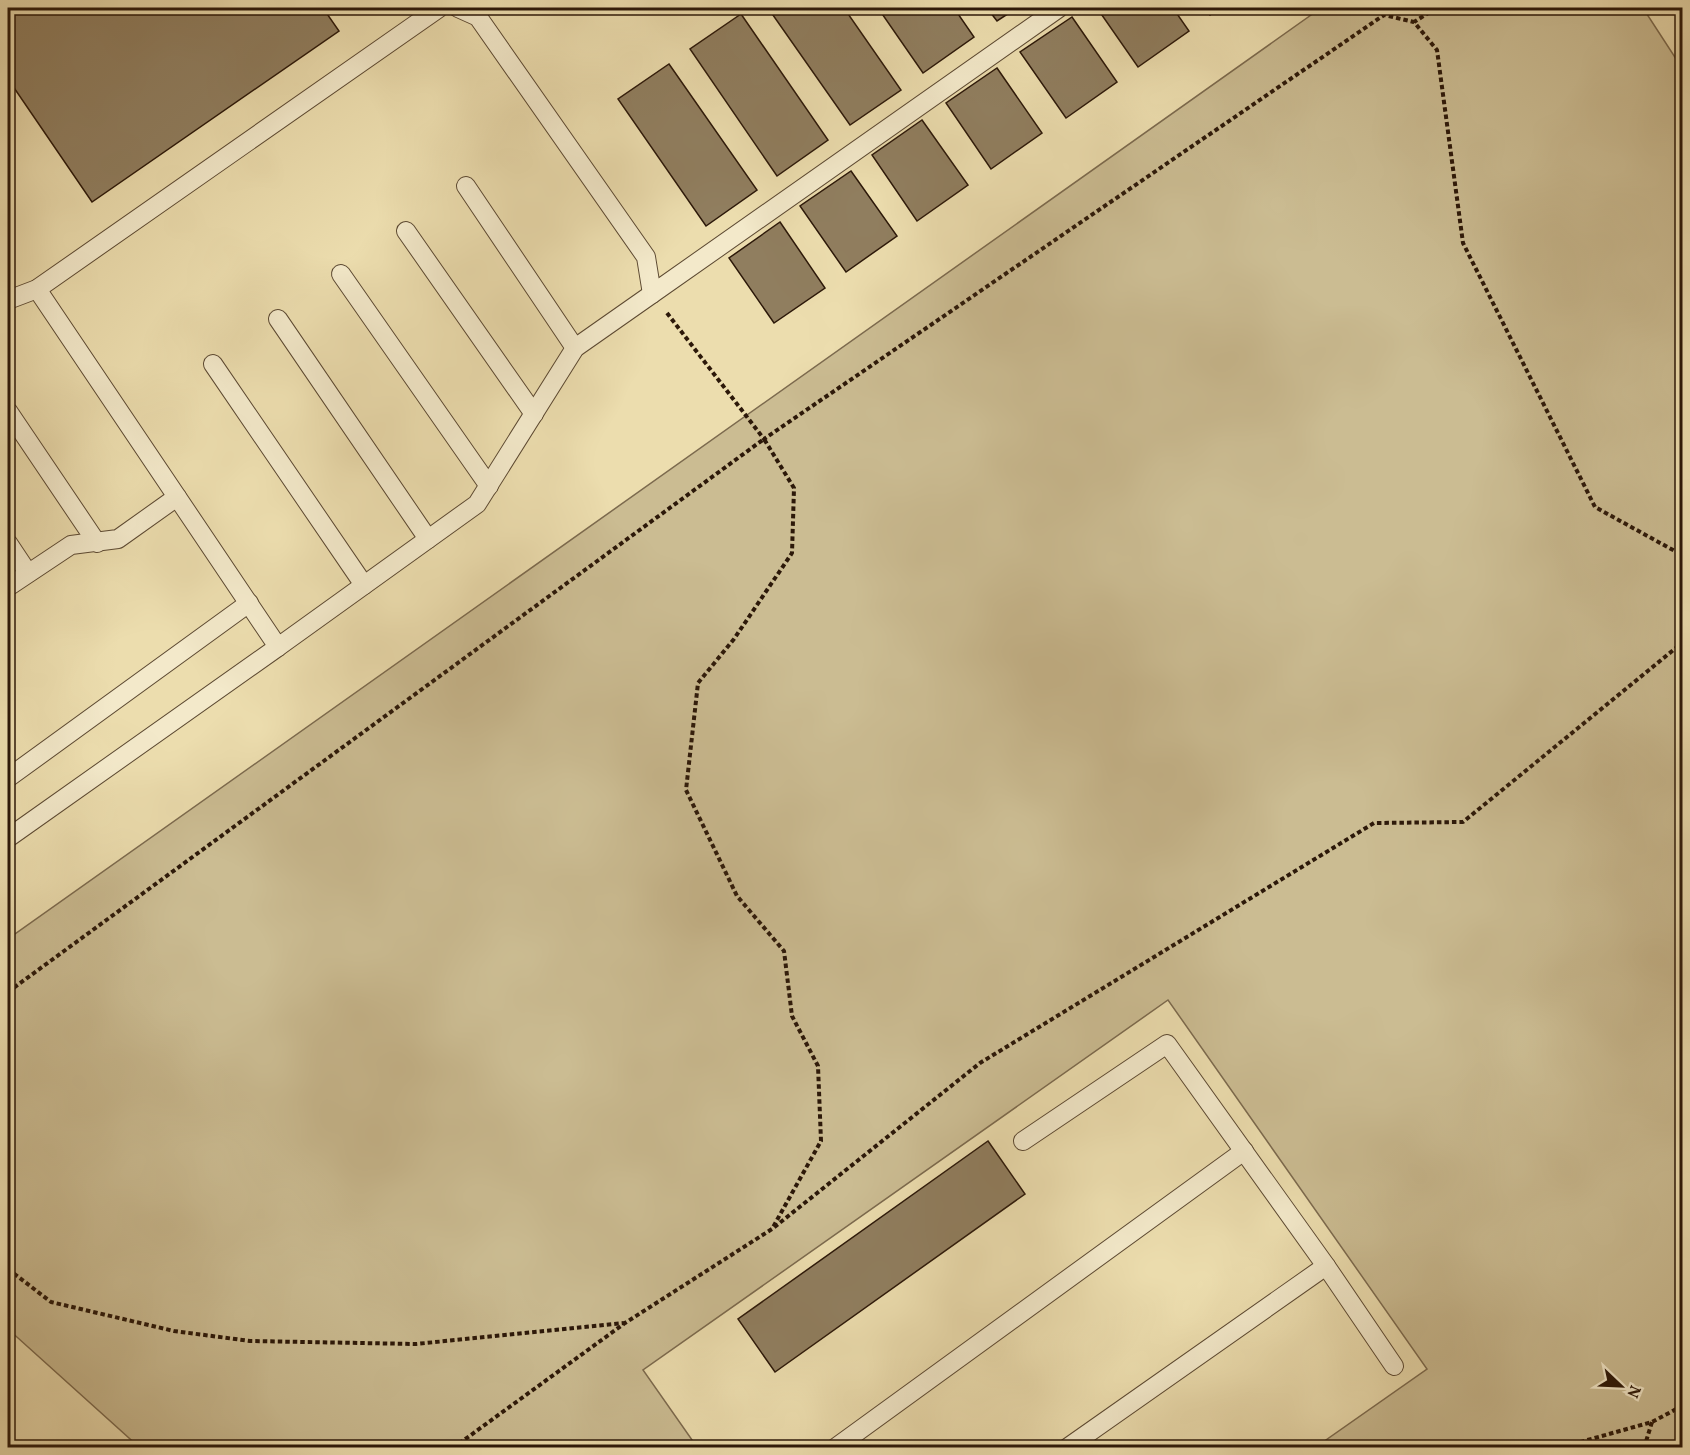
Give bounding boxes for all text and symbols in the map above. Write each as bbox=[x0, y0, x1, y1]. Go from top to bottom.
north arrow bbox=[1591, 1356, 1651, 1416]
text: N bbox=[1620, 1381, 1645, 1401]

